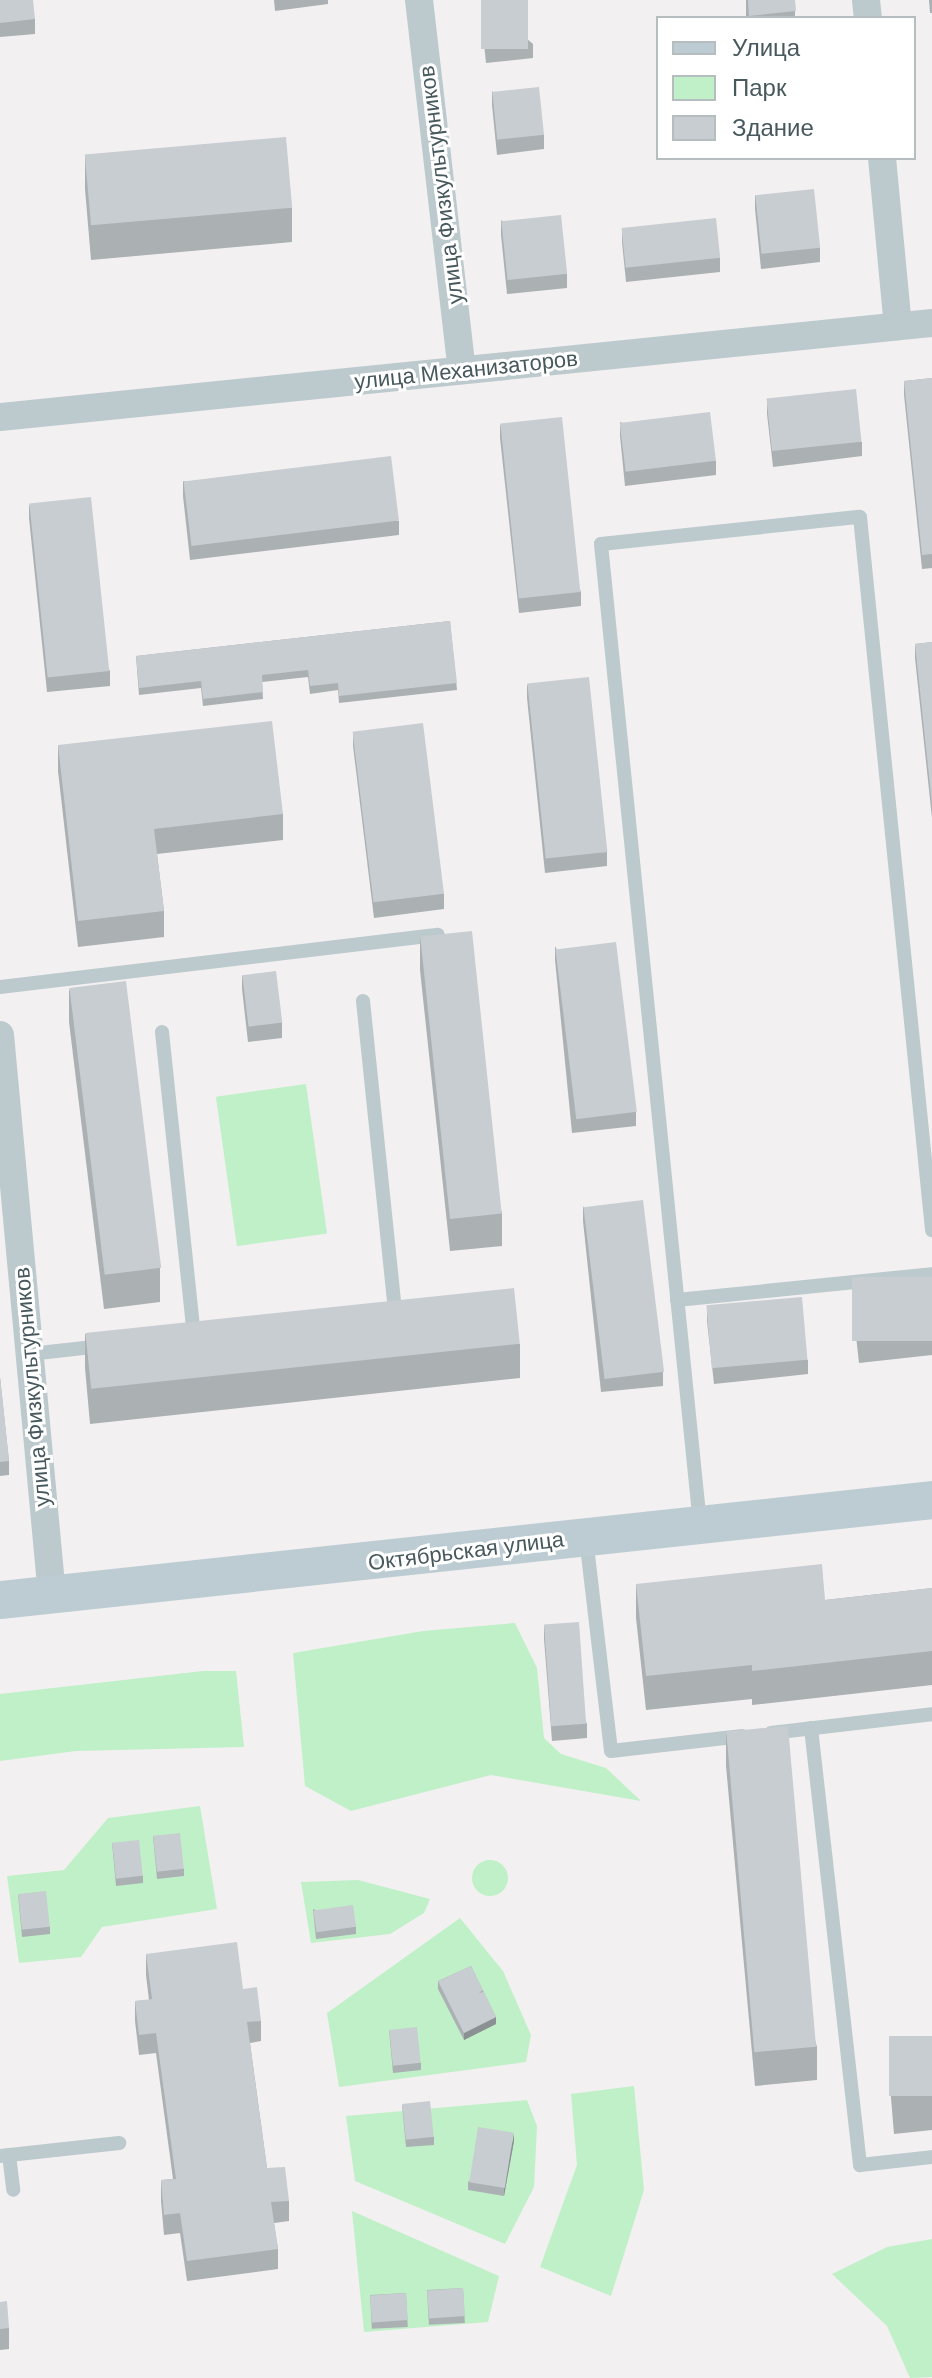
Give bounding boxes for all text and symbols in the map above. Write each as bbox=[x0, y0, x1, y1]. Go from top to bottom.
legend bbox=[656, 16, 916, 160]
text: Улица bbox=[732, 34, 800, 61]
street label: улица Физкультурников bbox=[413, 64, 469, 306]
text: Парк bbox=[732, 74, 786, 101]
text: Здание bbox=[732, 114, 814, 141]
street label: улица Механизаторов bbox=[353, 345, 579, 395]
street label: улица Физкультурников bbox=[8, 1266, 56, 1508]
street label: Октябрьская улица bbox=[367, 1526, 565, 1576]

